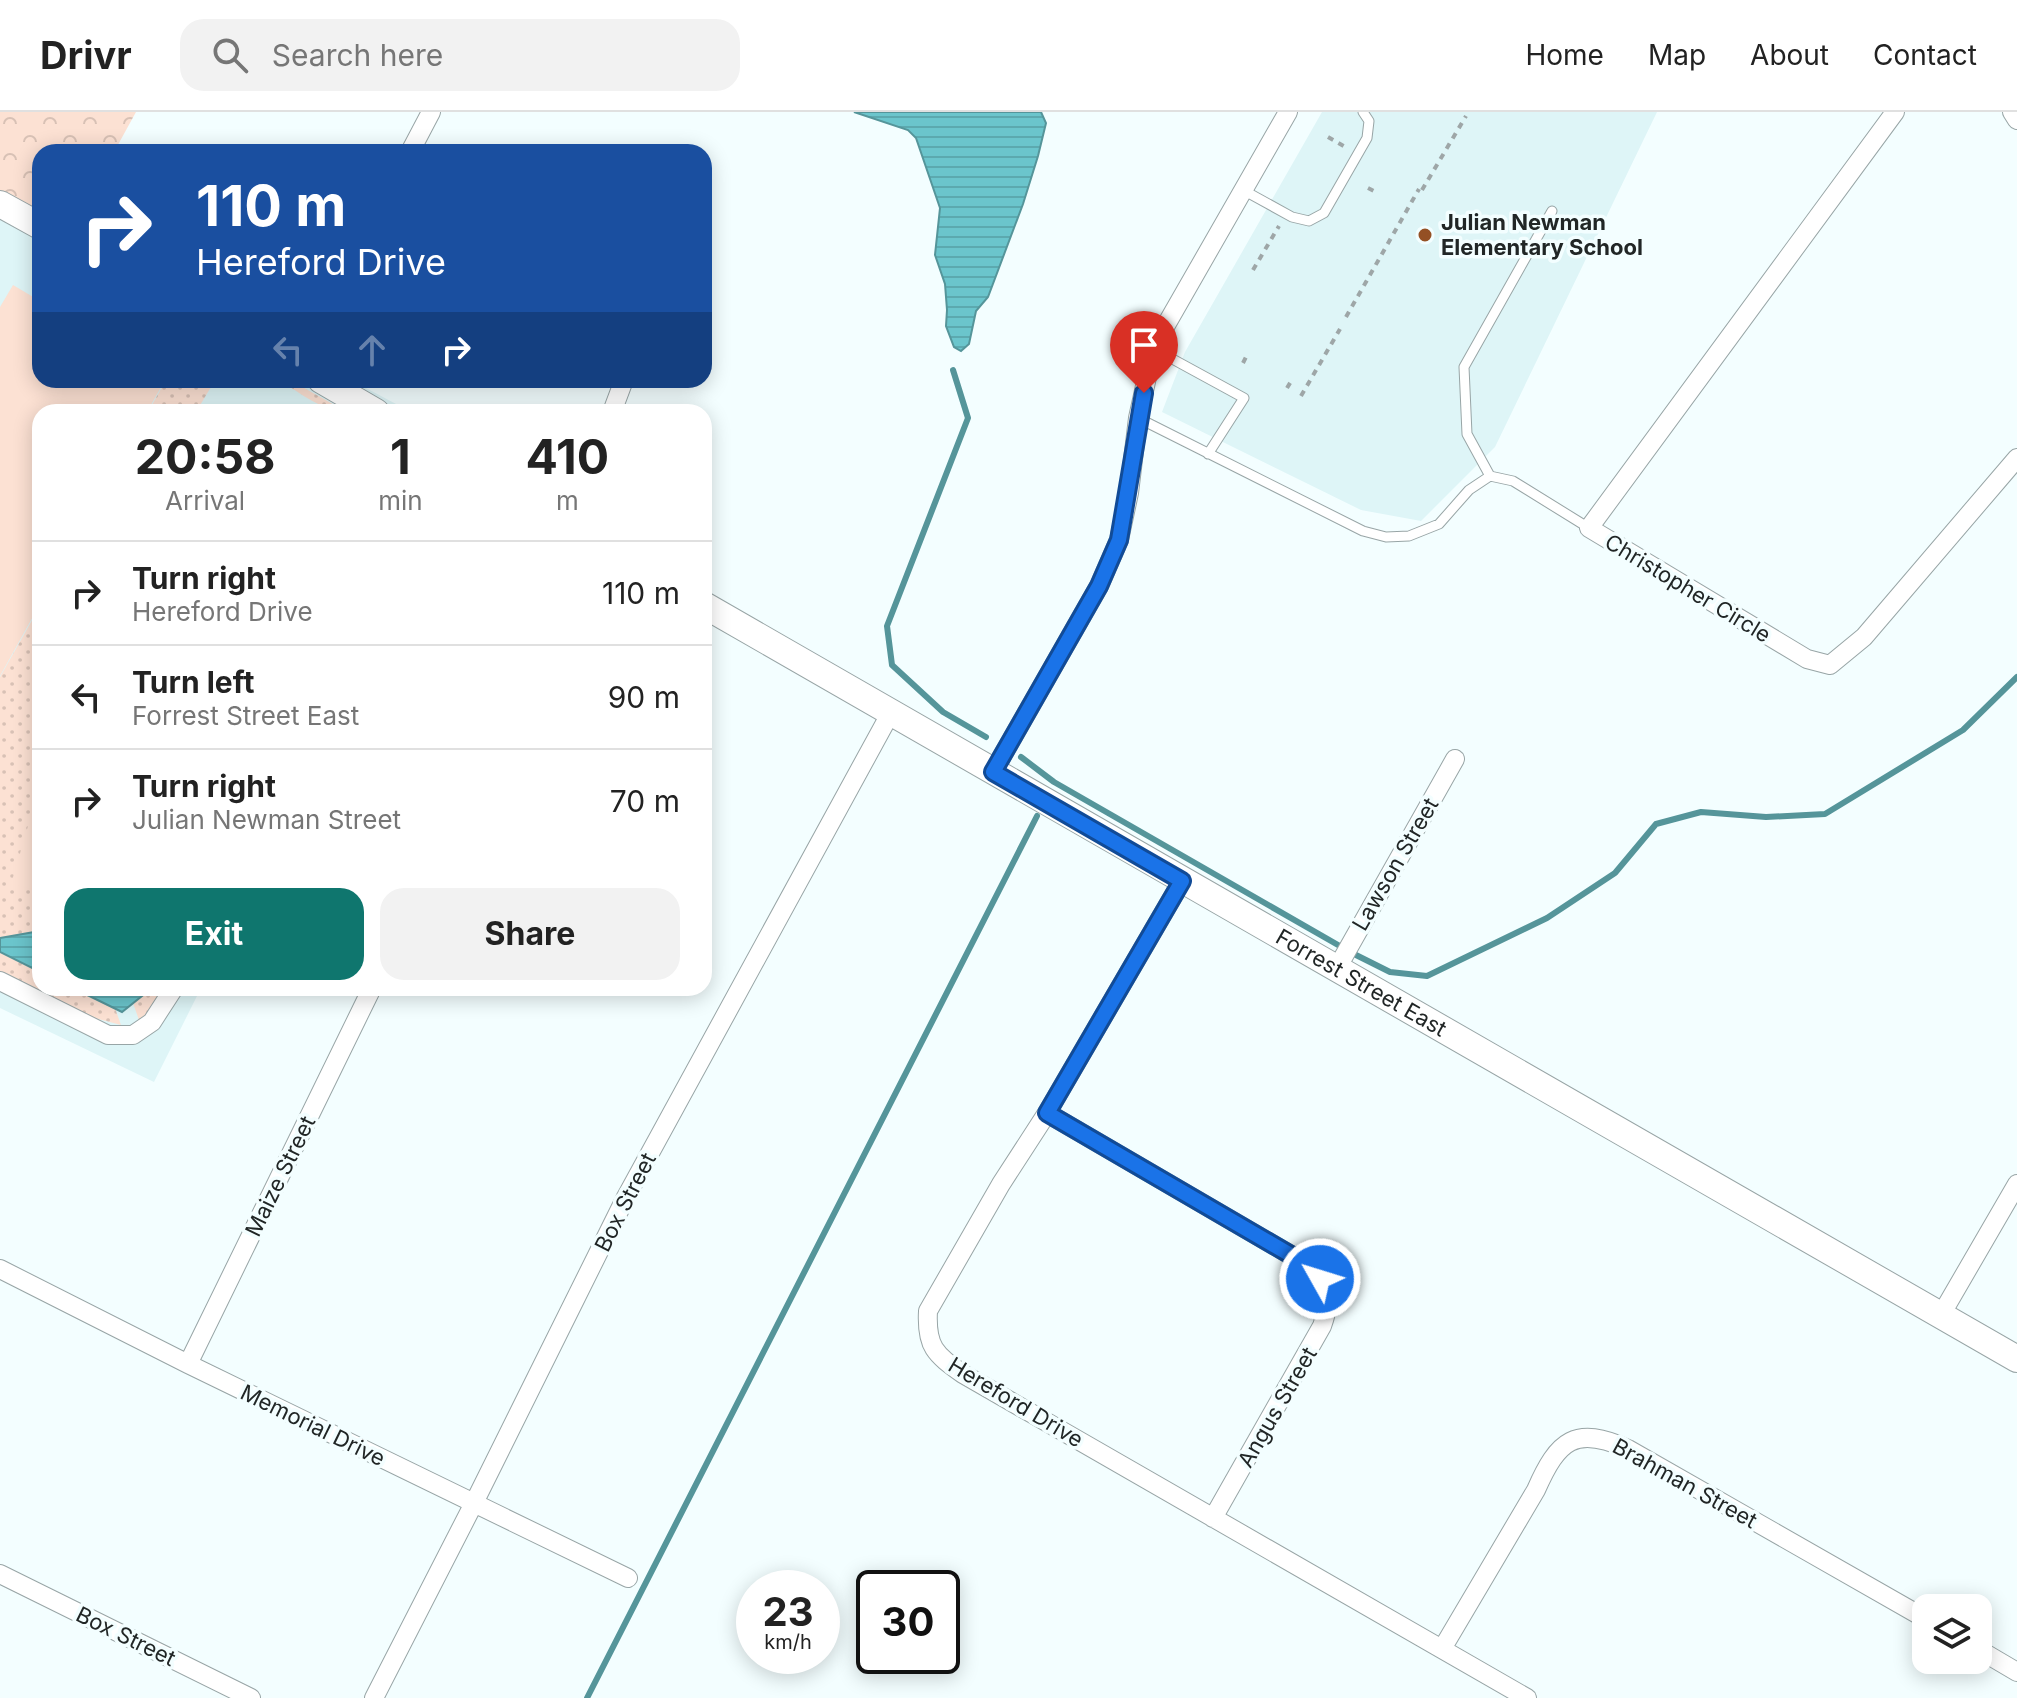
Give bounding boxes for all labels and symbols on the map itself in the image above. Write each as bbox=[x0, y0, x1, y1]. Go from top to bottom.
place label: Julian Newman Elementary School bbox=[1441, 209, 1643, 260]
marker: Julian Newman Elementary School bbox=[1416, 226, 1434, 244]
pin bbox=[1110, 311, 1178, 393]
street label: Christopher Circle bbox=[1600, 528, 1776, 648]
street label: Lawson Street bbox=[1347, 793, 1443, 935]
street label: Forrest Street East bbox=[1271, 923, 1451, 1042]
street label: Maize Street bbox=[240, 1112, 320, 1240]
street label: Box Street bbox=[589, 1148, 661, 1256]
position arrow bbox=[1278, 1237, 1362, 1321]
street label: Angus Street bbox=[1232, 1342, 1322, 1472]
street label: Hereford Drive bbox=[944, 1352, 1088, 1452]
street label: Memorial Drive bbox=[236, 1379, 390, 1471]
street label: Brahman Street bbox=[1608, 1433, 1762, 1533]
speed limit sign: 30 bbox=[856, 1570, 960, 1674]
street label: Box Street bbox=[72, 1601, 180, 1671]

